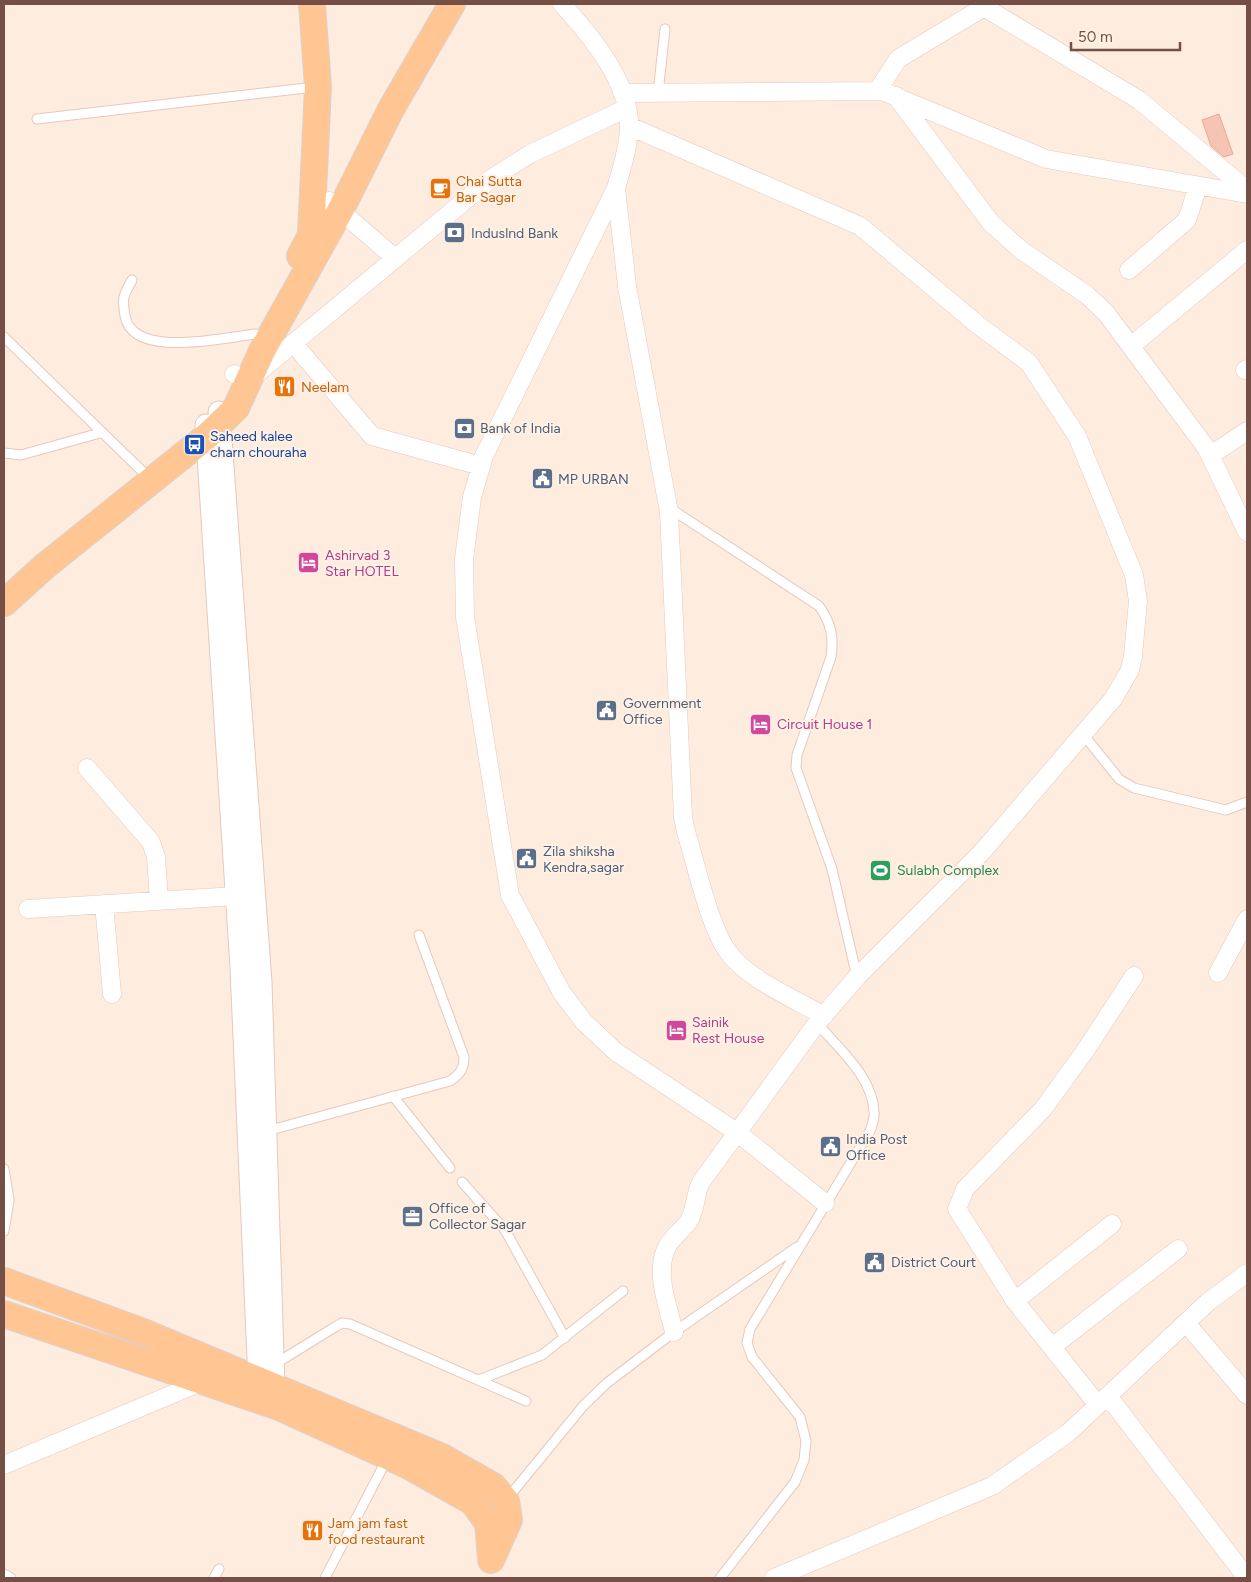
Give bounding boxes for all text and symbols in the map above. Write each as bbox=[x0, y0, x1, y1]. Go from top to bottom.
scale bar bbox=[1071, 20, 1180, 52]
text: 50 m bbox=[1078, 28, 1113, 46]
place label: Chai Sutta Bar Sagar bbox=[456, 173, 522, 206]
cafe icon: Chai Sutta Bar Sagar bbox=[428, 177, 452, 201]
bank icon: Induslnd Bank bbox=[443, 221, 467, 245]
place label: Induslnd Bank bbox=[471, 225, 558, 242]
restaurant icon: Neelam bbox=[273, 375, 297, 399]
place label: Neelam bbox=[301, 379, 349, 396]
bank icon: Bank of India bbox=[452, 416, 476, 440]
place label: Bank of India bbox=[480, 420, 561, 437]
place label: Saheed kalee charn chouraha bbox=[210, 428, 307, 461]
bus stop icon: Saheed kalee charn chouraha bbox=[182, 432, 206, 456]
public building icon: MP URBAN bbox=[530, 467, 554, 491]
place label: MP URBAN bbox=[558, 471, 629, 488]
place label: Ashirvad 3 Star HOTEL bbox=[325, 547, 399, 580]
hotel icon: Ashirvad 3 Star HOTEL bbox=[297, 551, 321, 575]
place label: Government Office bbox=[623, 695, 702, 728]
public building icon: Government Office bbox=[595, 699, 619, 723]
hotel icon: Circuit House 1 bbox=[749, 712, 773, 736]
place label: Circuit House 1 bbox=[777, 716, 872, 733]
place label: Zila shiksha Kendra,sagar bbox=[543, 843, 624, 876]
public building icon: Zila shiksha Kendra,sagar bbox=[515, 847, 539, 871]
sports icon: Sulabh Complex bbox=[869, 858, 893, 882]
place label: Sulabh Complex bbox=[897, 862, 999, 879]
place label: Sainik Rest House bbox=[692, 1014, 765, 1047]
hotel icon: Sainik Rest House bbox=[664, 1018, 688, 1042]
place label: India Post Office bbox=[846, 1131, 908, 1164]
public building icon: India Post Office bbox=[818, 1135, 842, 1159]
place label: Office of Collector Sagar bbox=[429, 1200, 526, 1233]
office icon: Office of Collector Sagar bbox=[401, 1204, 425, 1228]
public building icon: District Court bbox=[863, 1250, 887, 1274]
place label: District Court bbox=[891, 1254, 976, 1271]
place label: Jam jam fast food restaurant bbox=[328, 1515, 425, 1548]
restaurant icon: Jam jam fast food restaurant bbox=[300, 1519, 324, 1543]

